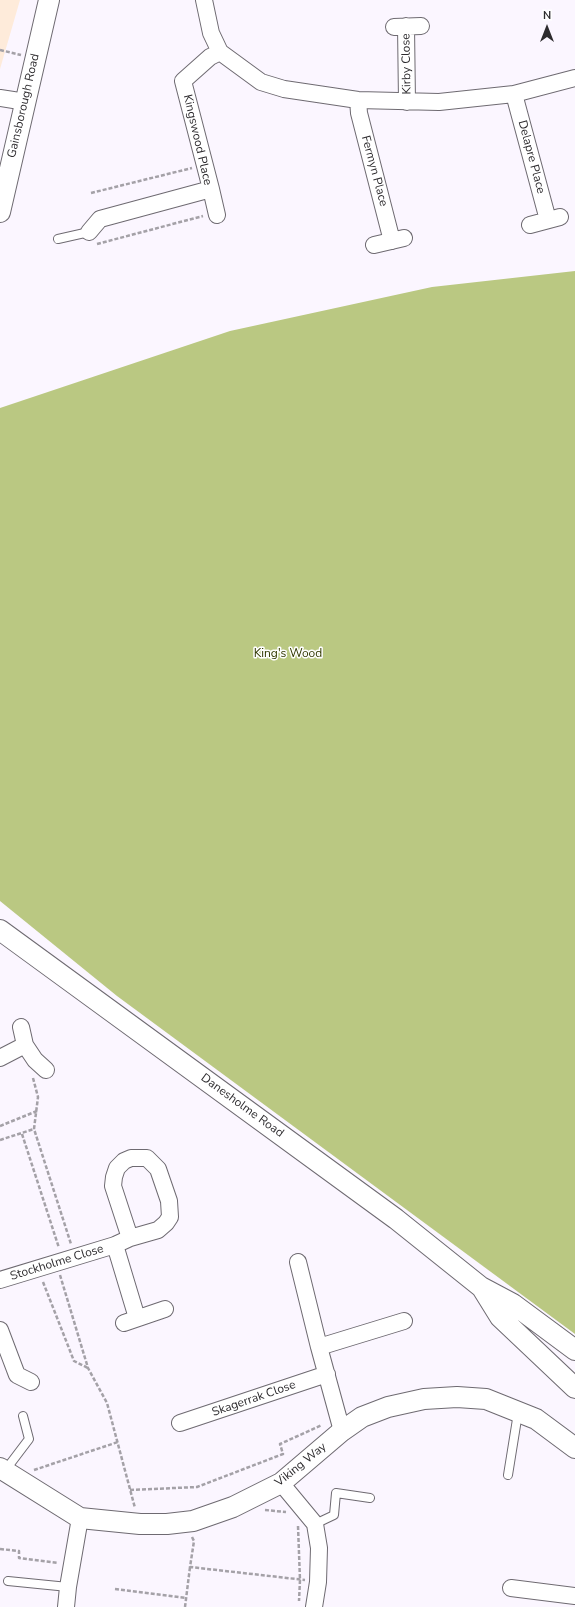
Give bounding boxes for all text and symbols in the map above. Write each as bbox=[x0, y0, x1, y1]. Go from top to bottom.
north arrow bbox=[527, 8, 567, 48]
text: N bbox=[543, 8, 551, 23]
street label: Kirby Close bbox=[399, 33, 415, 95]
street label: Gainsborough Road bbox=[5, 52, 43, 160]
street label: Kingswood Place bbox=[180, 93, 214, 187]
street label: Delapre Place bbox=[514, 119, 548, 195]
street label: Fermyn Place bbox=[358, 134, 390, 208]
park label: King's Wood bbox=[254, 647, 322, 661]
street label: Danesholme Road bbox=[198, 1071, 286, 1141]
street label: Stockholme Close bbox=[9, 1242, 105, 1284]
street label: Skagerrak Close bbox=[210, 1378, 298, 1420]
street label: Viking Way bbox=[272, 1440, 330, 1490]

